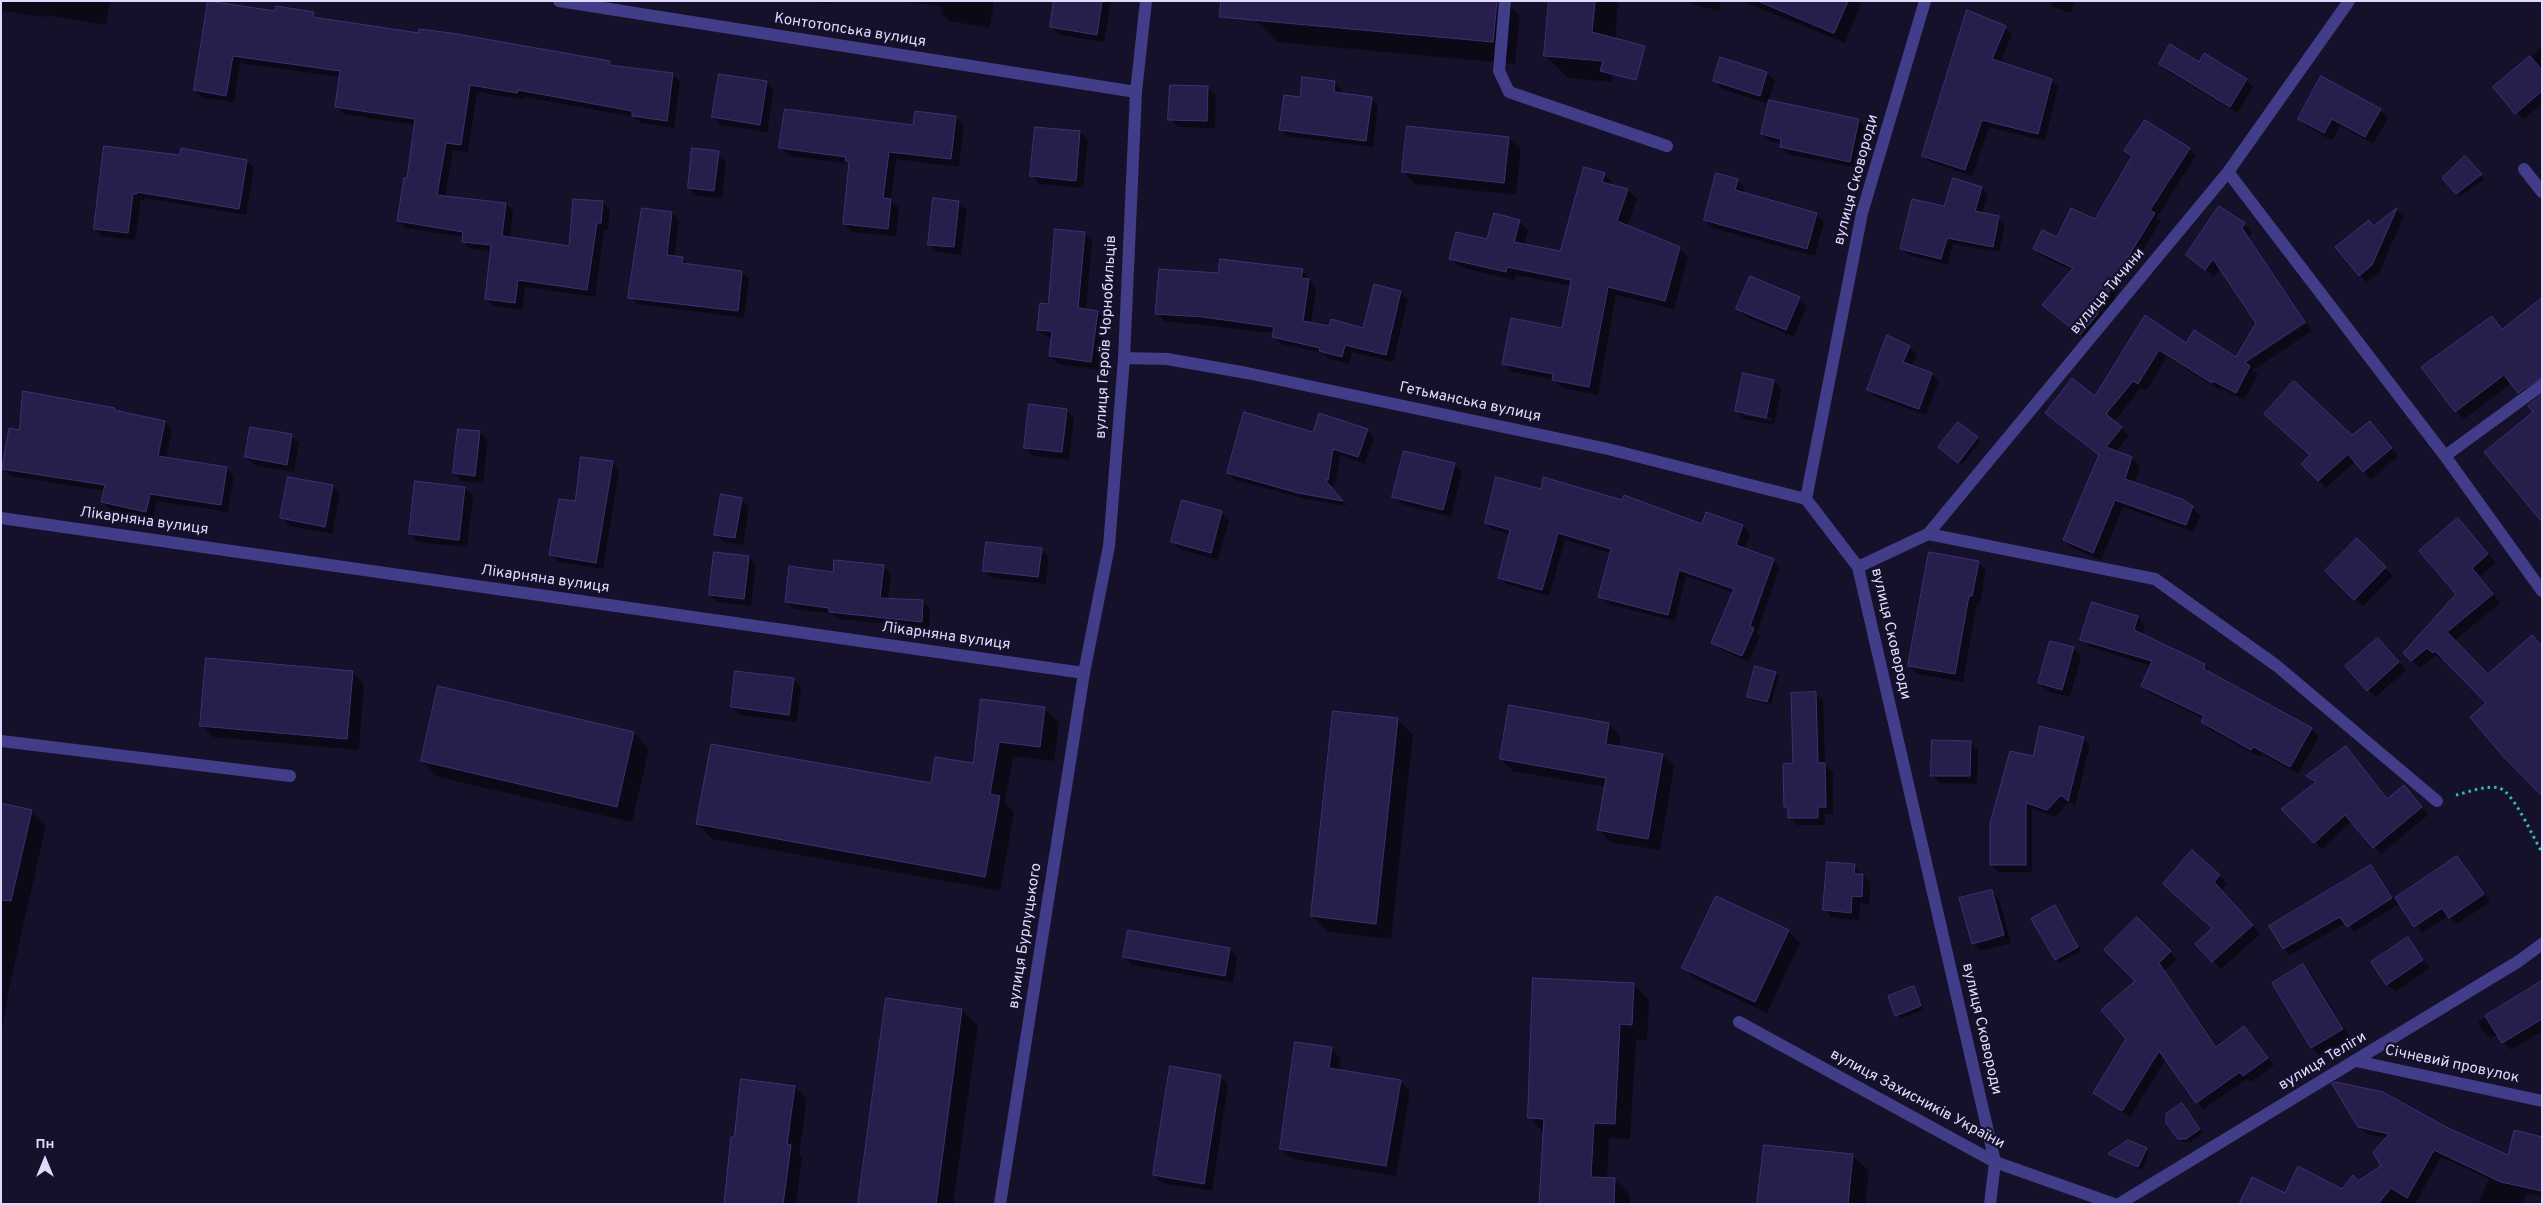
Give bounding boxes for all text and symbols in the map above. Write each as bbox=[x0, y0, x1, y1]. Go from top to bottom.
street label: Контотопська вулиця bbox=[773, 10, 927, 52]
street label: вулиця Сковороди bbox=[1831, 113, 1883, 247]
street label: вулиця Героїв Чорнобильців bbox=[1093, 235, 1121, 439]
street label: вулиця Тичини bbox=[2067, 245, 2149, 339]
street label: Гетьманська вулиця bbox=[1398, 379, 1542, 427]
street label: Лікарняна вулиця bbox=[78, 504, 210, 540]
street label: Лікарняна вулиця bbox=[479, 562, 611, 598]
street label: вулиця Сковороди bbox=[1866, 566, 1914, 702]
street label: Лікарняна вулиця bbox=[880, 619, 1012, 655]
street label: вулиця Бурлуцького bbox=[1006, 862, 1046, 1010]
street label: вулиця Сковороди bbox=[1957, 961, 2005, 1097]
street label: вулиця Теліги bbox=[2276, 1029, 2370, 1095]
street label: Січневий провулок bbox=[2383, 1042, 2521, 1088]
street label: вулиця Захисників України bbox=[1827, 1046, 2007, 1154]
north arrow bbox=[20, 1135, 70, 1185]
text: Пн bbox=[36, 1136, 54, 1153]

